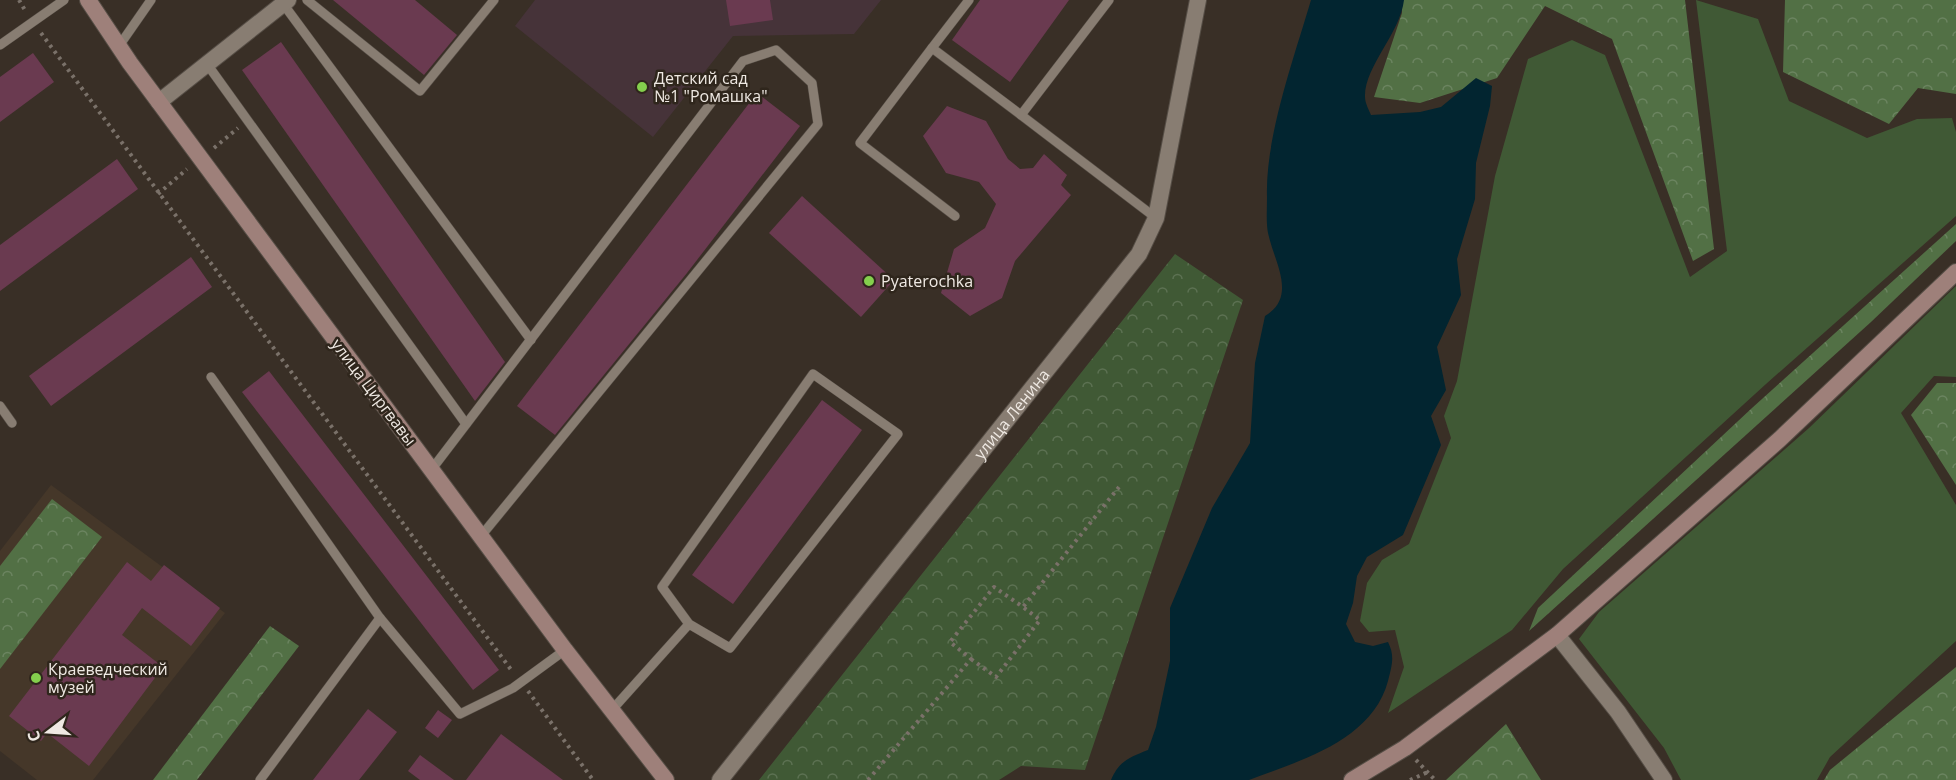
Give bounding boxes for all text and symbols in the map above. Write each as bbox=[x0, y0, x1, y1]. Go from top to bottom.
place label: Детский сад №1 "Ромашка" bbox=[654, 67, 768, 107]
marker: Детский сад №1 "Ромашка" bbox=[635, 80, 649, 94]
place label: Pyaterochka bbox=[881, 270, 973, 292]
marker: Pyaterochka bbox=[862, 274, 876, 288]
street label: улица Циргвавы bbox=[327, 334, 421, 450]
street label: улица Ленина bbox=[969, 364, 1054, 464]
place label: Краеведческий музей bbox=[48, 658, 168, 698]
marker: Краеведческий музей bbox=[29, 671, 43, 685]
north arrow bbox=[18, 702, 78, 762]
text: С bbox=[22, 728, 46, 744]

